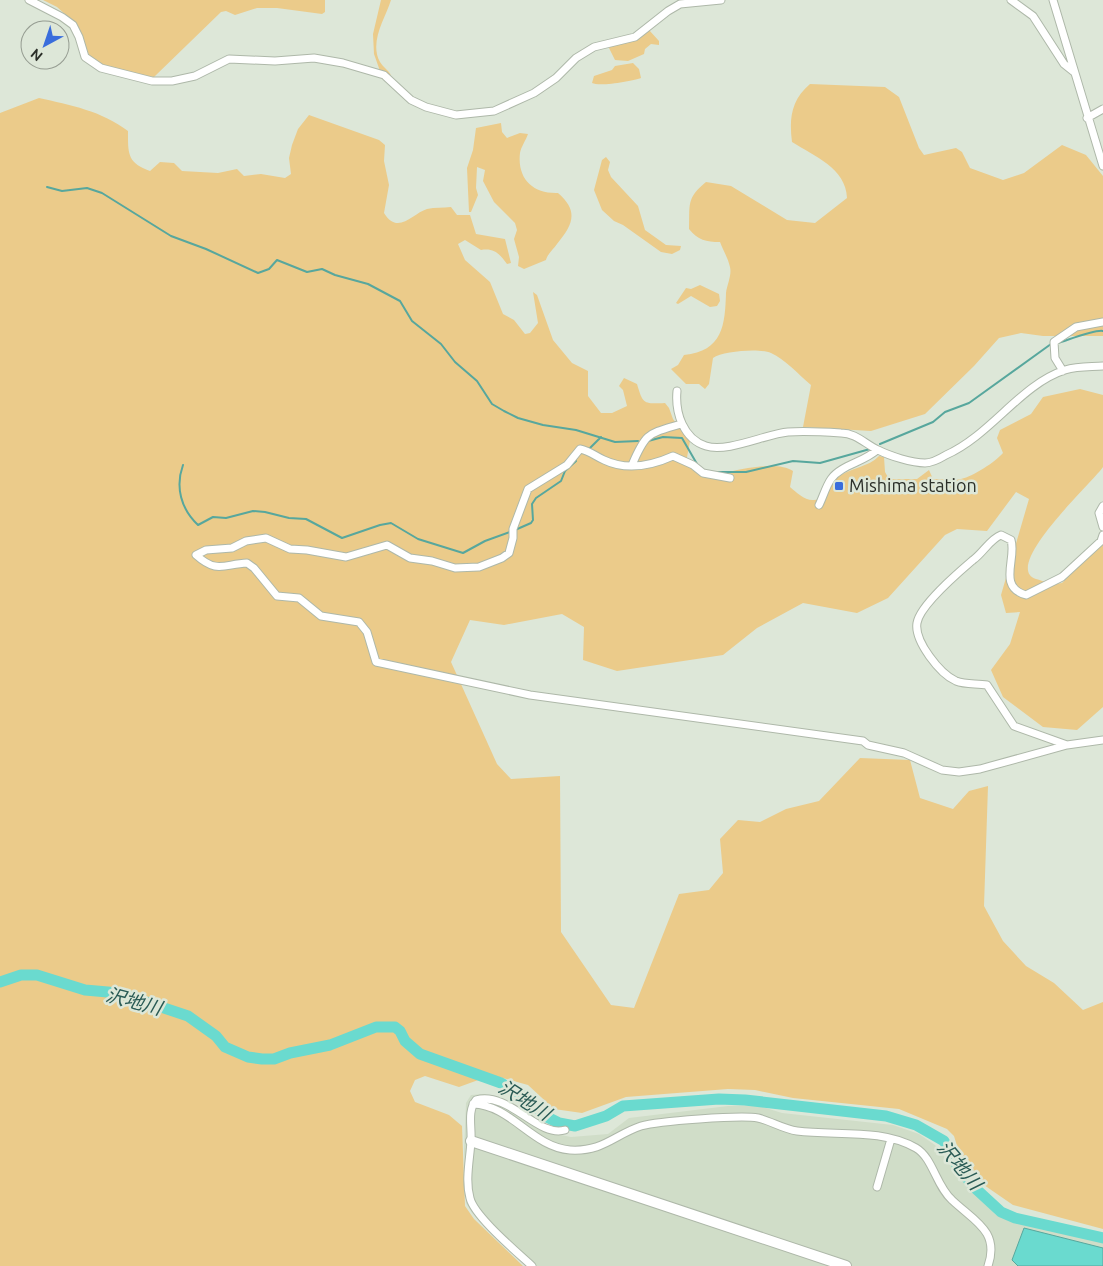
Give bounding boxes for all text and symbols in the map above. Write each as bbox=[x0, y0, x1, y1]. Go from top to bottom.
north arrow bbox=[20, 20, 70, 70]
text: N bbox=[27, 45, 46, 64]
place label: Mishima station bbox=[849, 475, 977, 495]
marker: Mishima station bbox=[833, 480, 845, 492]
water label: 沢地川 bbox=[104, 983, 166, 1020]
water label: 沢地川 bbox=[495, 1076, 557, 1125]
water label: 沢地川 bbox=[933, 1136, 988, 1195]

